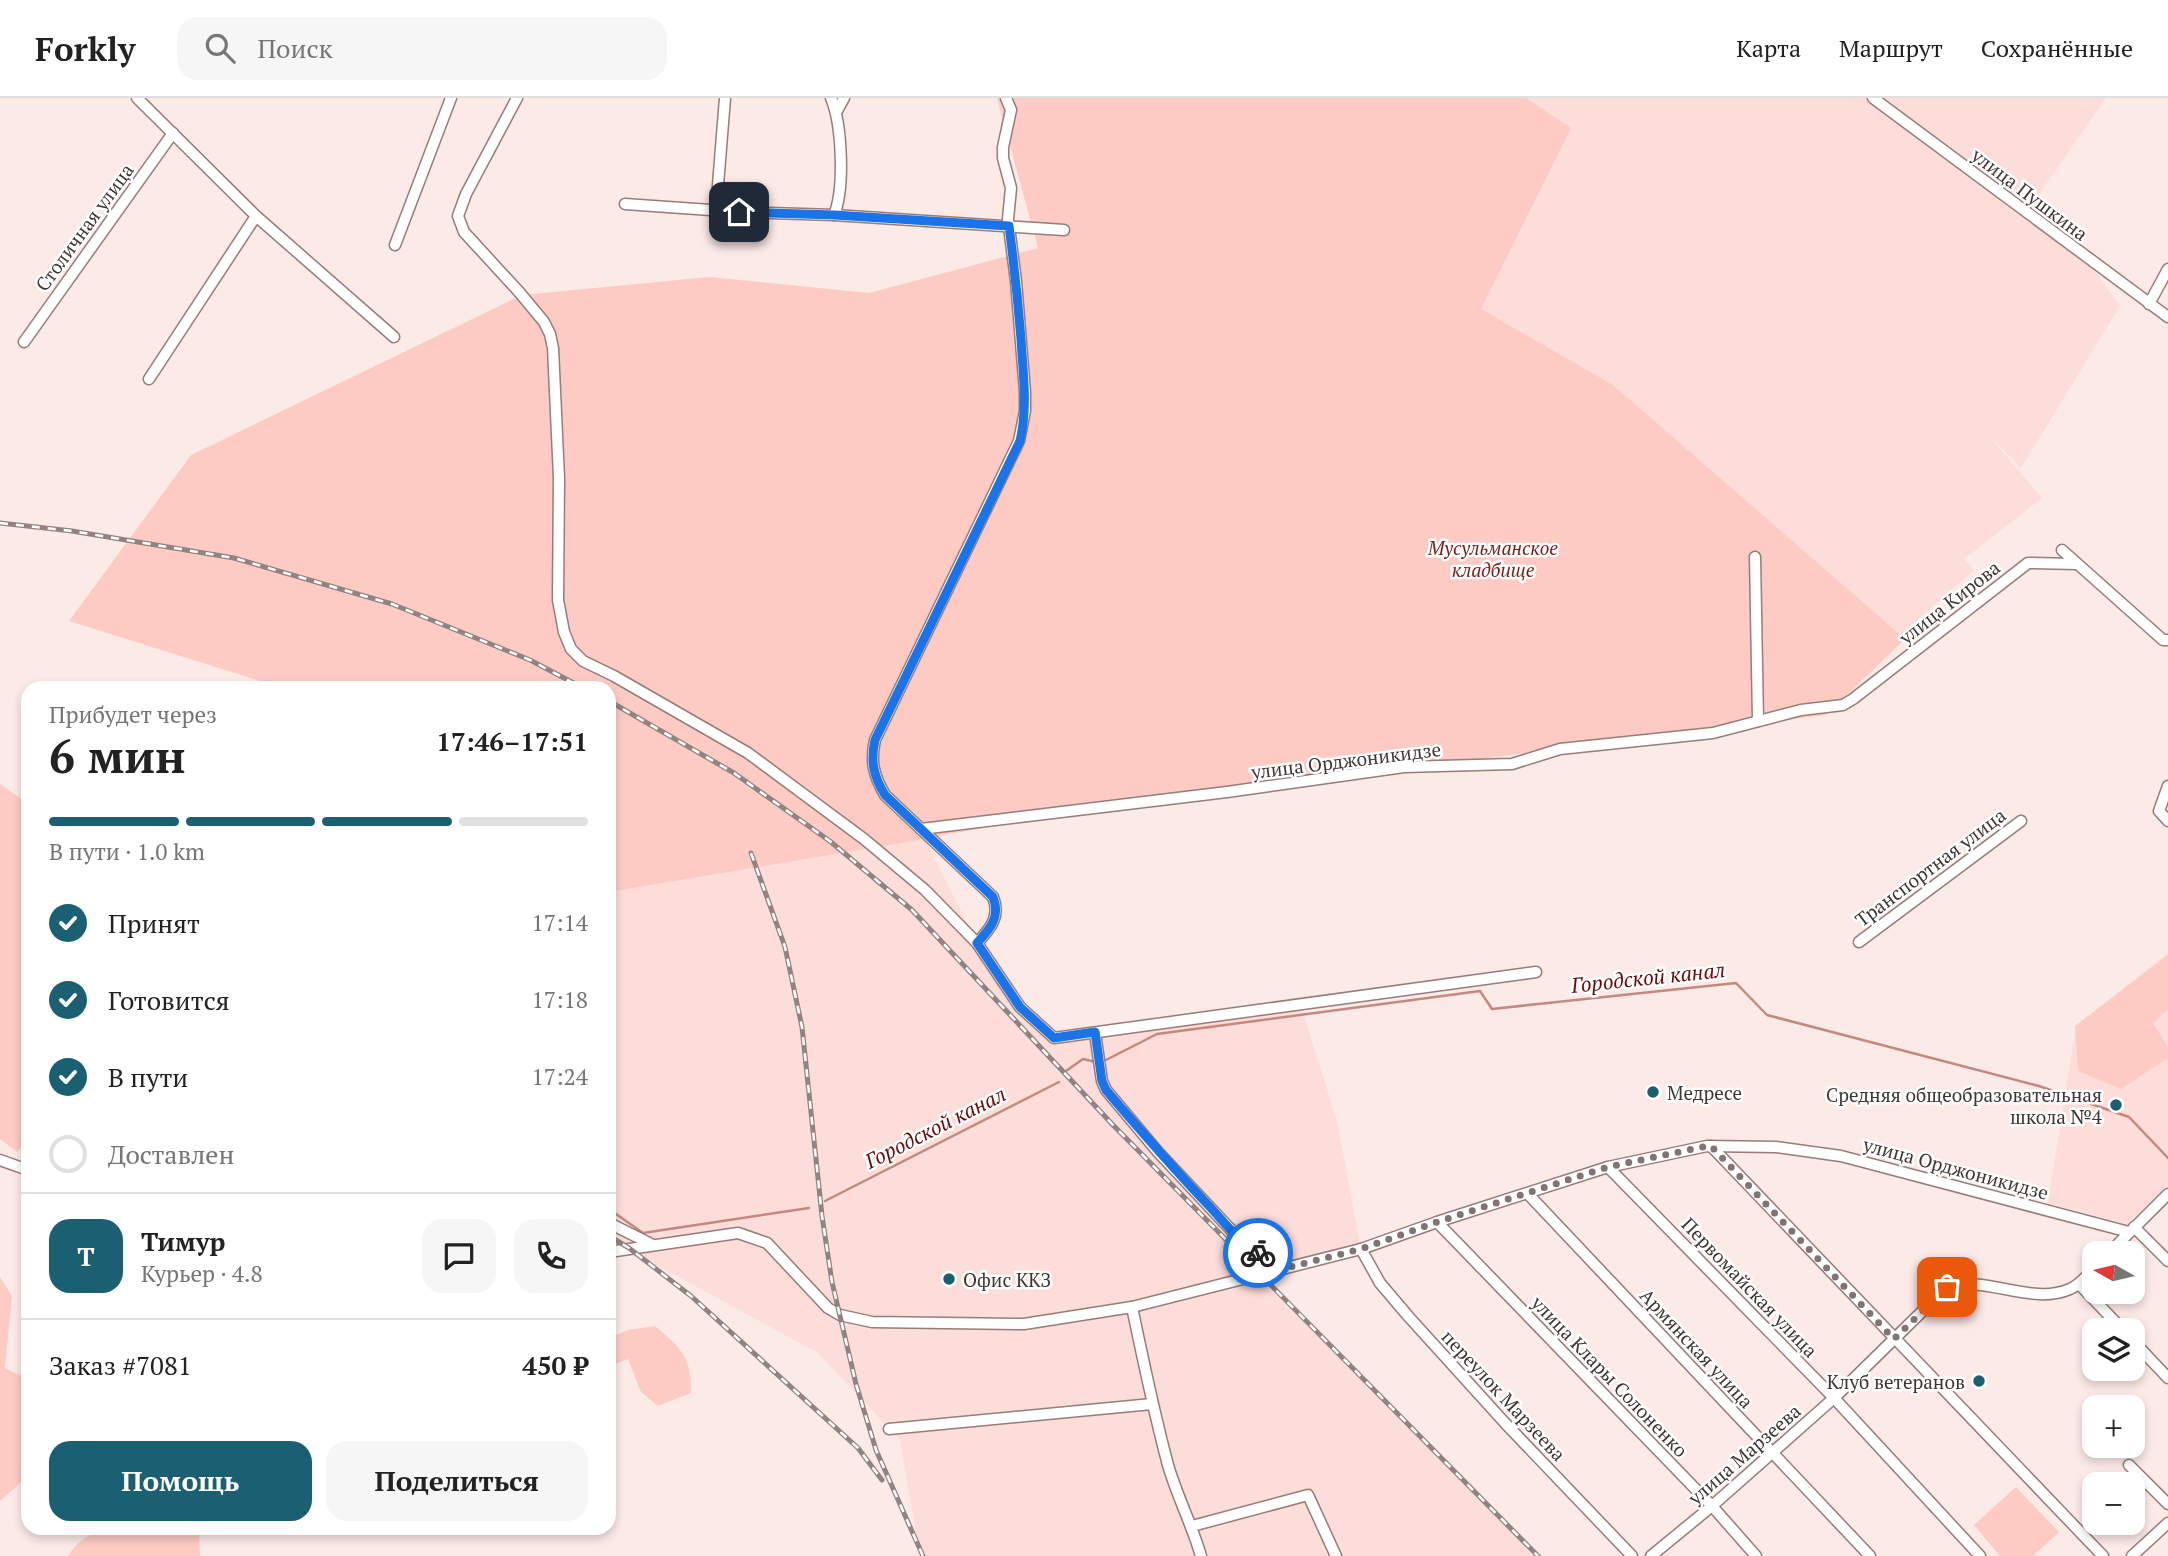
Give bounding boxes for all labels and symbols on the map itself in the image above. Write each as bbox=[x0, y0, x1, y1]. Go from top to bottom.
street label: улица Пушкина bbox=[1966, 142, 2093, 246]
street label: Столичная улица bbox=[29, 158, 139, 296]
pin bbox=[709, 182, 769, 242]
park label: Мусульманское кладбище bbox=[1427, 535, 1558, 582]
street label: улица Кирова bbox=[1893, 554, 2005, 650]
street label: улица Орджоникидзе bbox=[1249, 736, 1442, 784]
street label: Транспортная улица bbox=[1850, 802, 2011, 932]
water label: Городской канал bbox=[1569, 955, 1726, 999]
water label: Городской канал bbox=[859, 1079, 1010, 1175]
place label: Медресе bbox=[1667, 1080, 1742, 1105]
place label: Средняя общеобразовательная школа №4 bbox=[1826, 1082, 2103, 1129]
marker: Медресе bbox=[1645, 1084, 1661, 1100]
marker: Средняя общеобразовательная школа №4 bbox=[2108, 1097, 2124, 1113]
street label: улица Орджоникидзе bbox=[1860, 1131, 2051, 1205]
street label: Первомайская улица bbox=[1677, 1212, 1824, 1363]
courier bbox=[1223, 1218, 1293, 1288]
north arrow bbox=[2082, 1241, 2146, 1304]
pin bbox=[1917, 1257, 1977, 1317]
place label: Офис ККЗ bbox=[963, 1267, 1051, 1292]
marker: Офис ККЗ bbox=[941, 1271, 957, 1287]
street label: Армянская улица bbox=[1635, 1283, 1759, 1414]
street label: улица Клары Солоненко bbox=[1526, 1289, 1694, 1462]
street label: переулок Марзеева bbox=[1437, 1324, 1572, 1466]
place label: Клуб ветеранов bbox=[1827, 1369, 1965, 1394]
marker: Клуб ветеранов bbox=[1971, 1373, 1987, 1389]
street label: улица Марзеева bbox=[1682, 1398, 1806, 1511]

